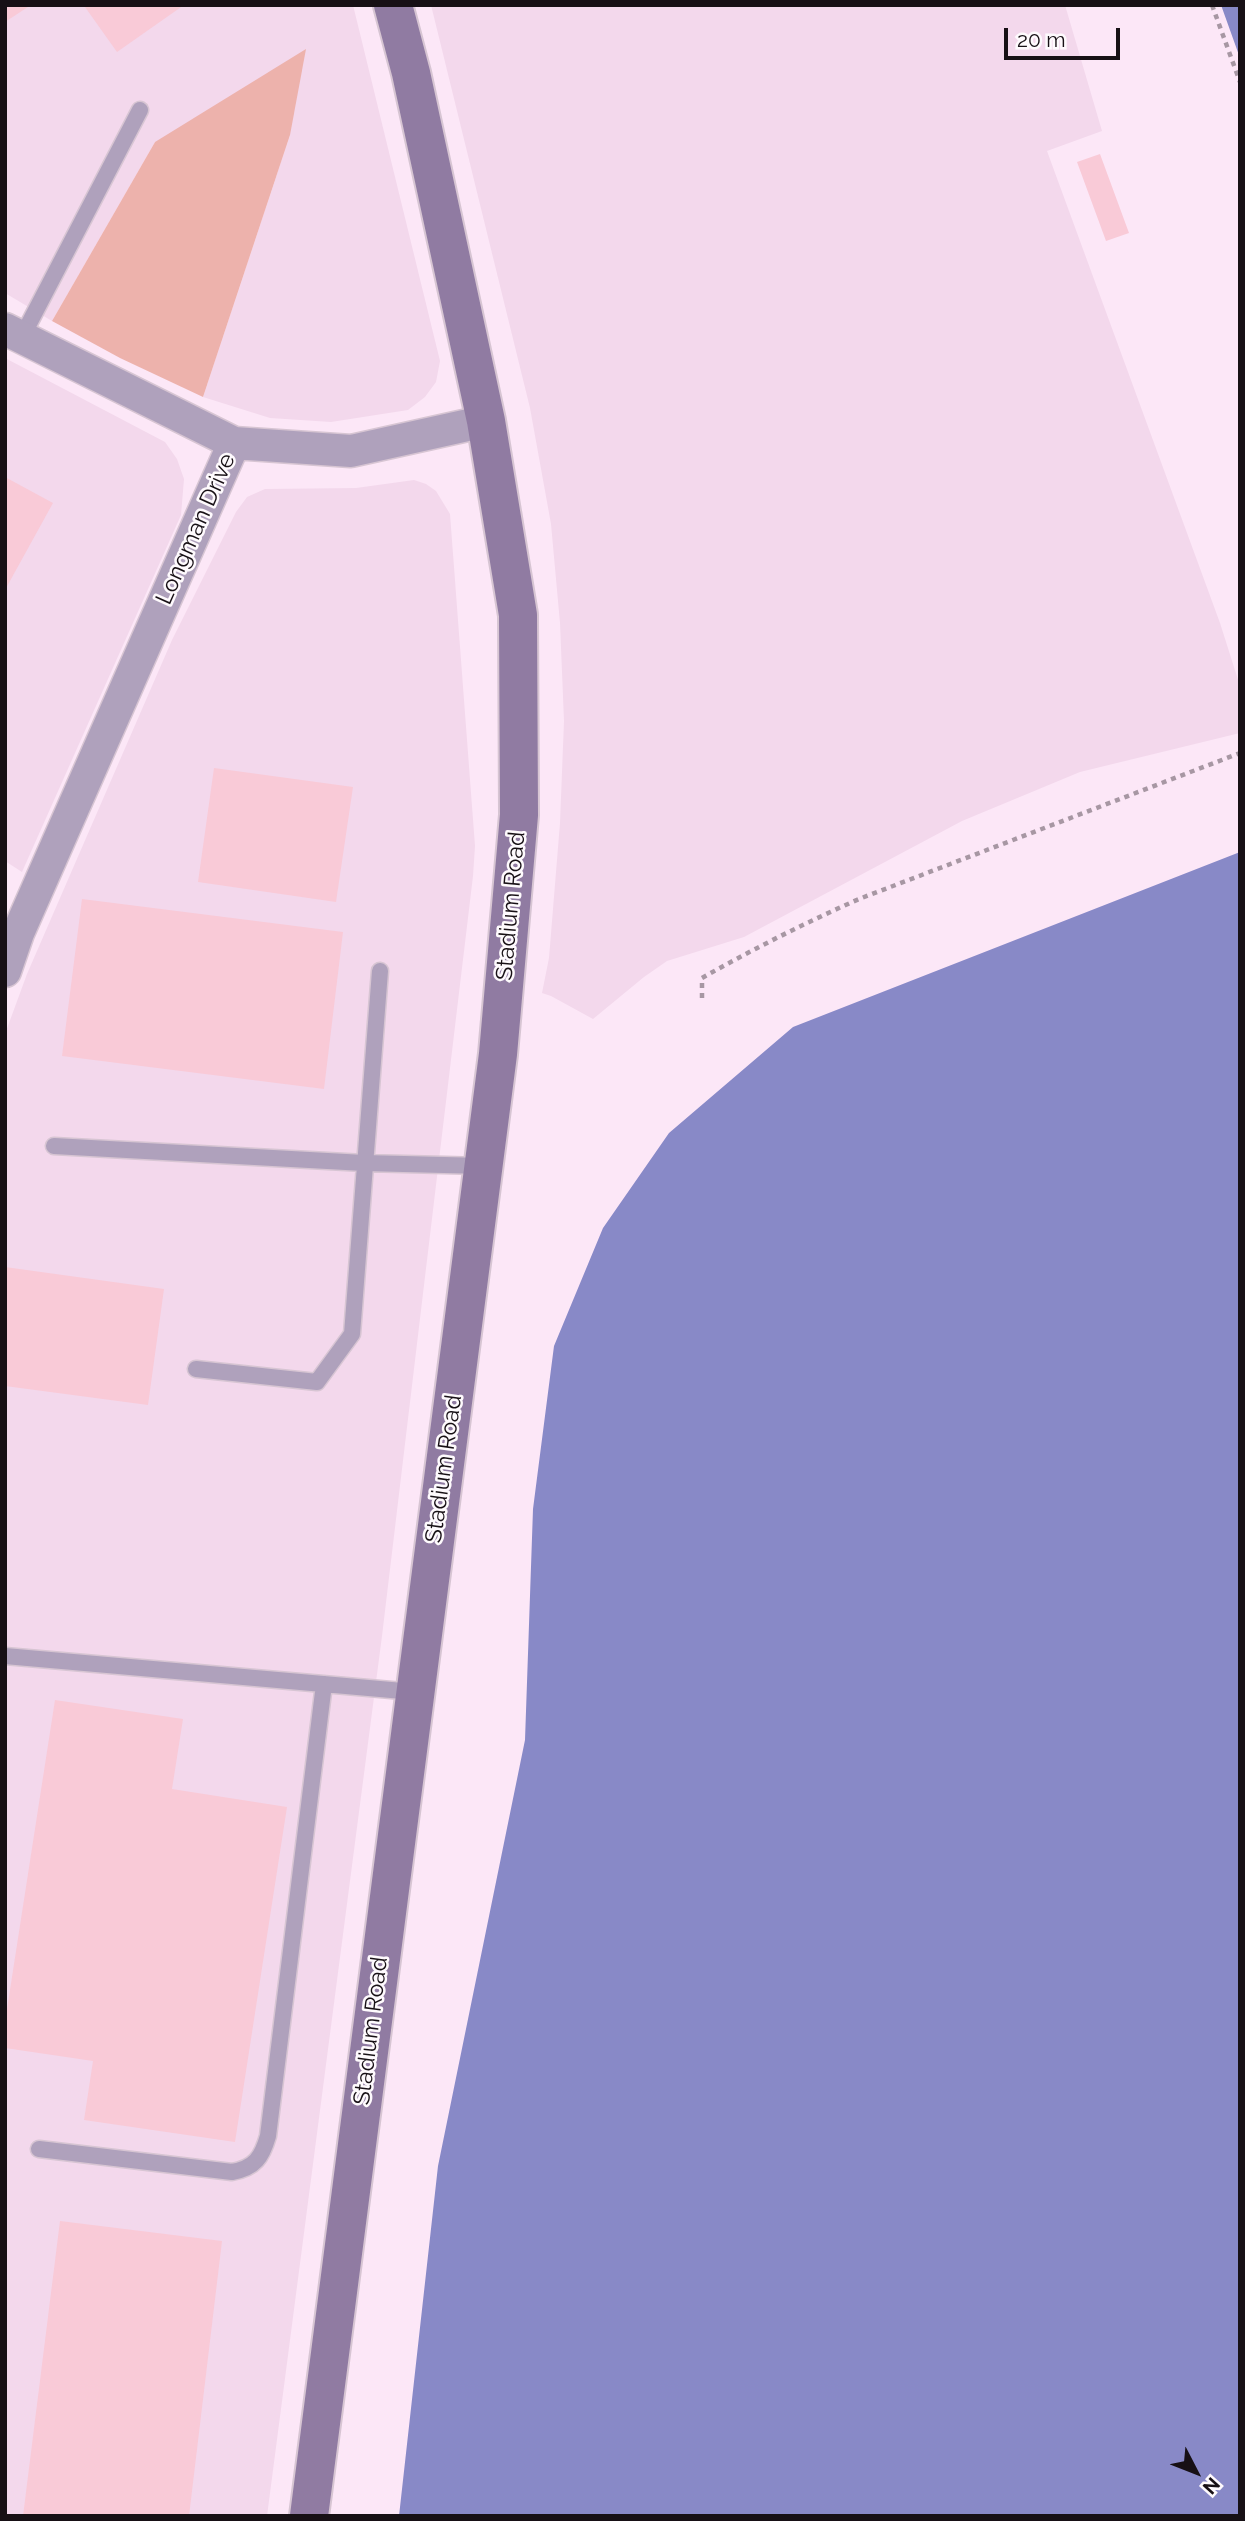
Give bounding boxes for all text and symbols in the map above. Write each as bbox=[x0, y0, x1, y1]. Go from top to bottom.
scale bar bbox=[1007, 14, 1122, 58]
text: 20 m bbox=[1017, 27, 1065, 52]
street label: Longman Drive bbox=[150, 449, 242, 609]
street label: Stadium Road bbox=[491, 831, 531, 981]
street label: Stadium Road bbox=[420, 1393, 468, 1545]
street label: Stadium Road bbox=[348, 1955, 394, 2107]
north arrow bbox=[1161, 2437, 1231, 2507]
text: N bbox=[1199, 2473, 1225, 2499]

